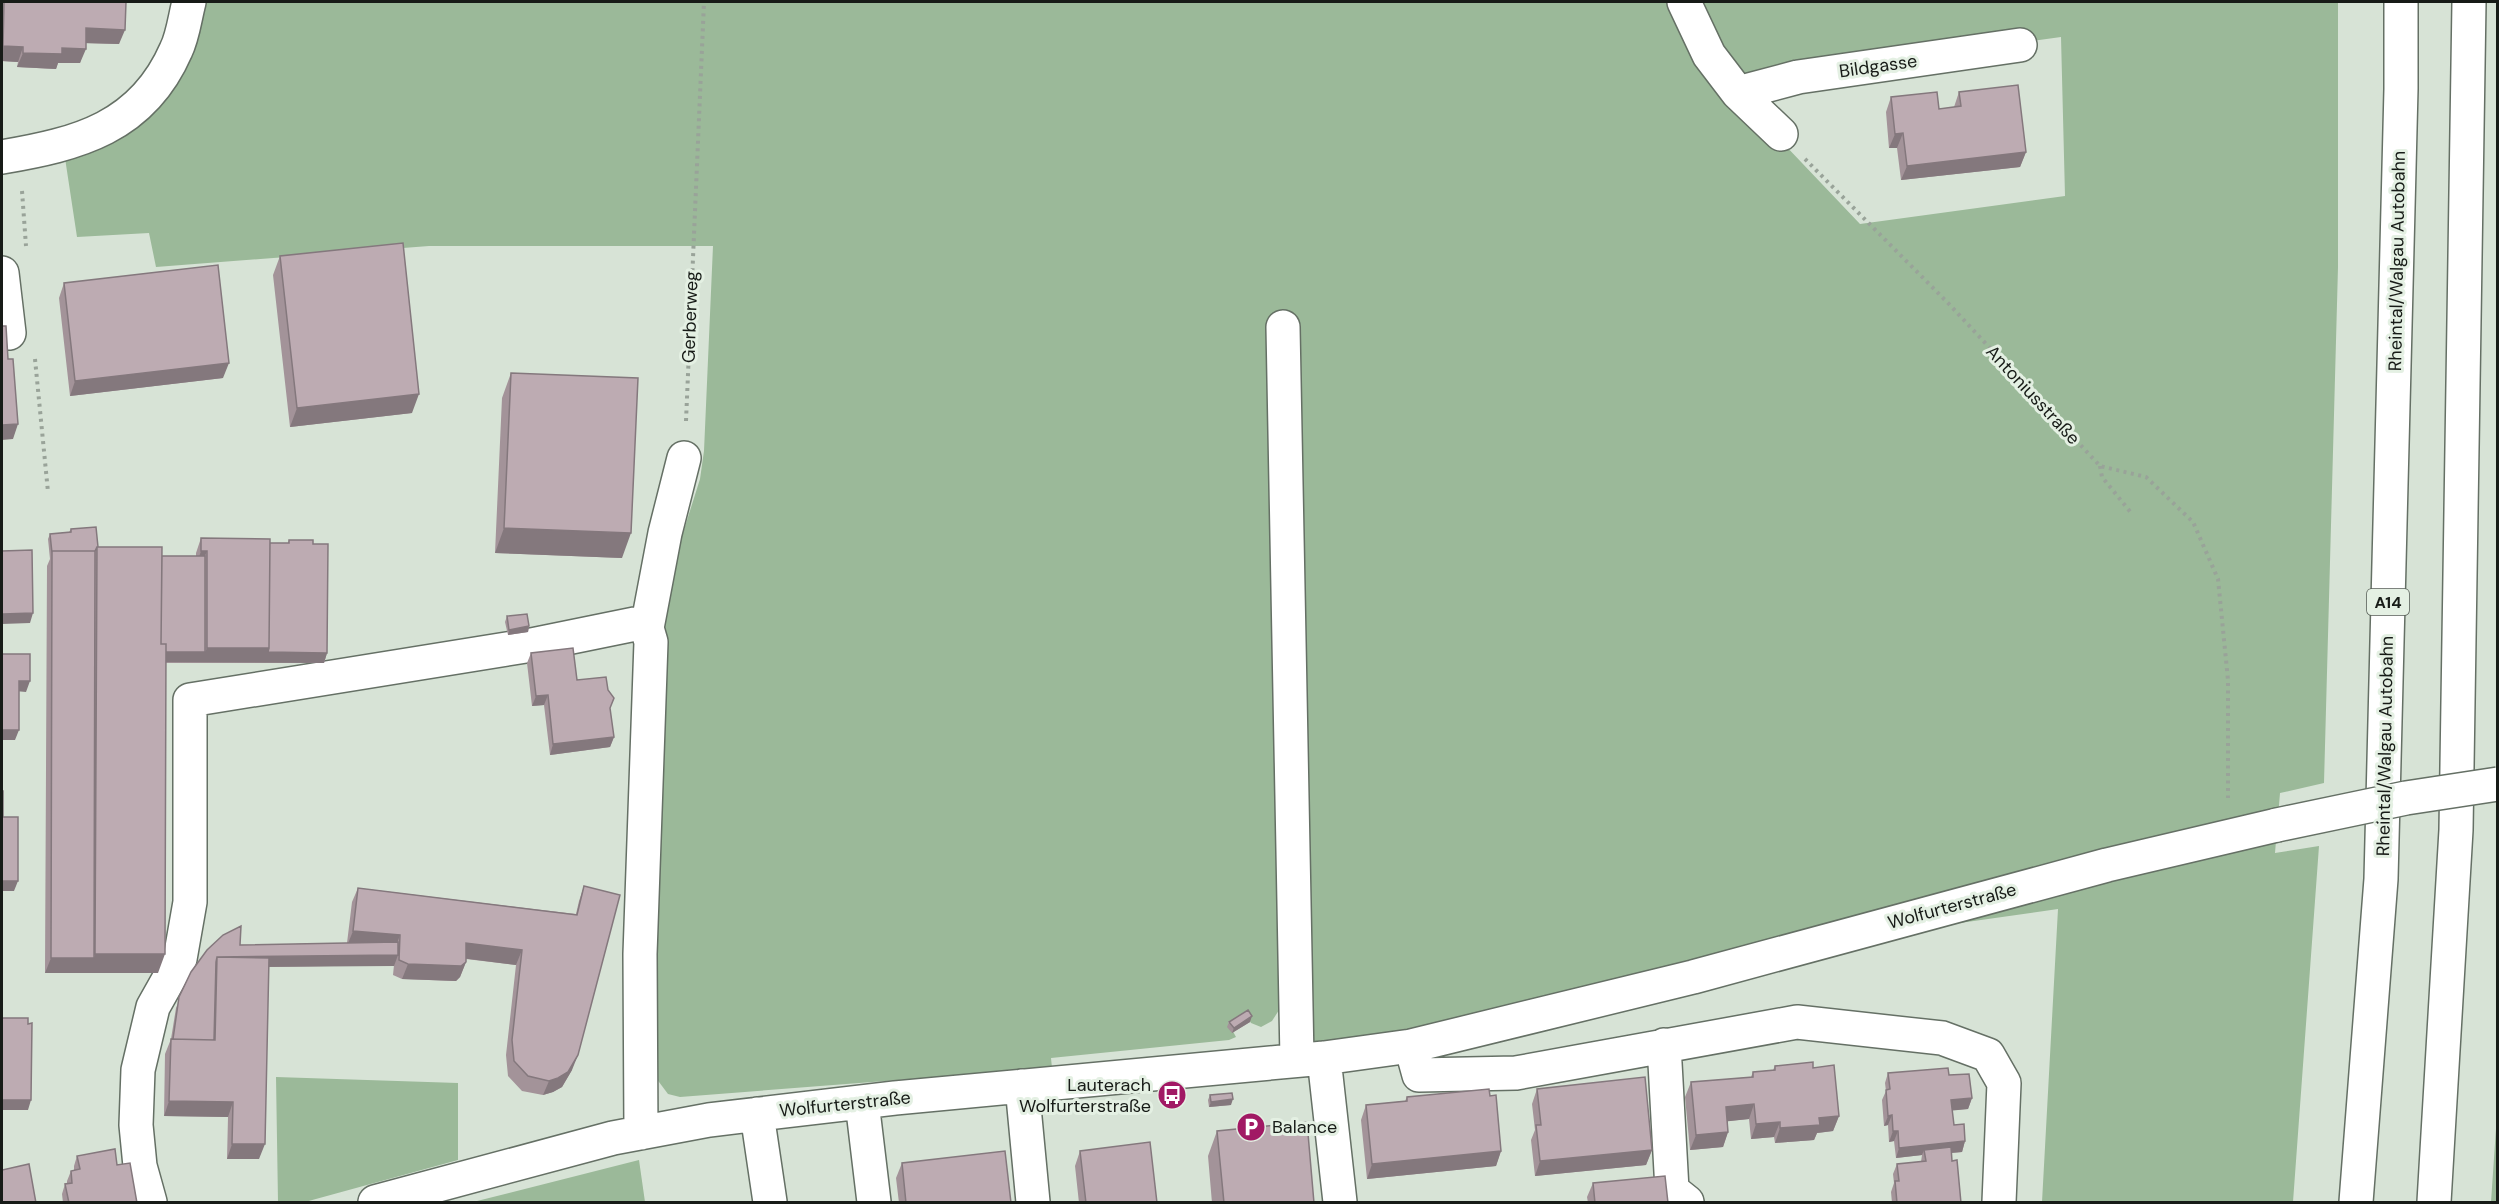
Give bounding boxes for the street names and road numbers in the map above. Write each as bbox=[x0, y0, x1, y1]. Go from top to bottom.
street label: Bildgasse bbox=[1837, 49, 1919, 83]
street label: Rheintal/Walgau Autobahn bbox=[2383, 151, 2411, 371]
street label: Gerberweg bbox=[676, 270, 704, 364]
street label: Antoniusstraße bbox=[1981, 340, 2085, 450]
road number: A14 bbox=[2367, 589, 2409, 615]
street label: Rheintal/Walgau Autobahn bbox=[2371, 636, 2399, 856]
street label: Wolfurterstraße bbox=[1885, 877, 2019, 935]
street label: Wolfurterstraße bbox=[778, 1085, 912, 1123]

